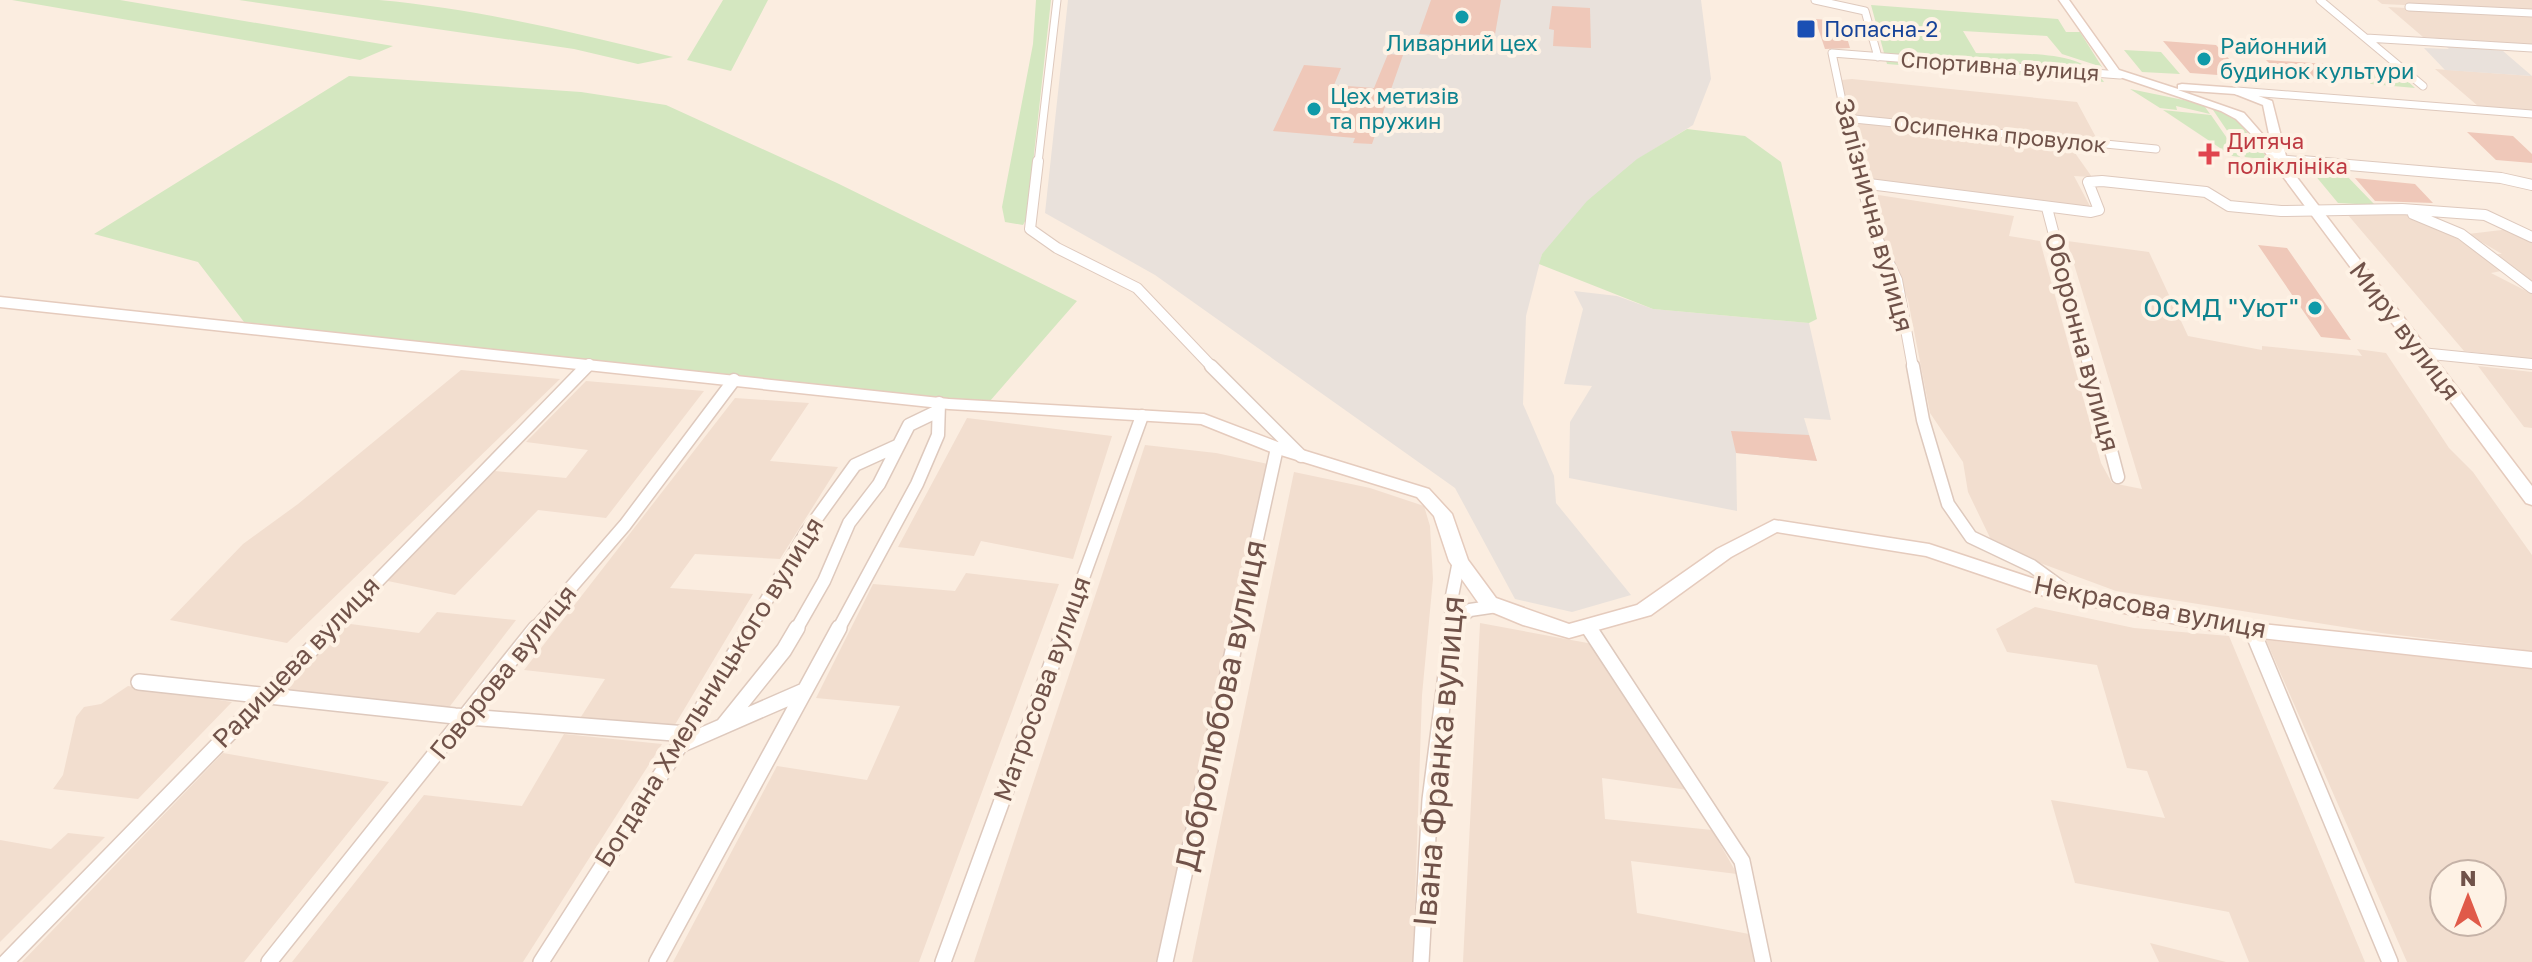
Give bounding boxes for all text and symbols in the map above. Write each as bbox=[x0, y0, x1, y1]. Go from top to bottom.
marker: Ливарний цех bbox=[1453, 8, 1471, 26]
place label: Попасна-2 bbox=[1824, 15, 1938, 42]
marker: Попасна-2 bbox=[1795, 18, 1817, 40]
place label: Ливарний цех bbox=[1386, 29, 1538, 56]
place label: Районний будинок культури bbox=[2220, 32, 2414, 84]
street label: Спортивна вулиця bbox=[1900, 45, 2100, 86]
marker: Районний будинок культури bbox=[2195, 50, 2213, 68]
place label: Цех метизів та пружин bbox=[1330, 82, 1459, 134]
street label: Залізнична вулиця bbox=[1828, 95, 1921, 335]
marker: Цех метизів та пружин bbox=[1305, 100, 1323, 118]
street label: Осипенка провулок bbox=[1892, 109, 2108, 158]
place label: Дитяча поліклініка bbox=[2227, 127, 2348, 179]
marker: Дитяча поліклініка bbox=[2198, 143, 2220, 165]
street label: Оборонна вулиця bbox=[2038, 229, 2127, 455]
street label: Миру вулиця bbox=[2343, 255, 2467, 406]
place label: ОСМД "Уют" bbox=[2143, 292, 2299, 323]
marker: ОСМД "Уют" bbox=[2306, 299, 2324, 317]
street label: Богдана Хмельницького вулиця bbox=[588, 511, 830, 872]
street label: Добролюбова вулиця bbox=[1166, 536, 1274, 874]
street label: Радищева вулиця bbox=[206, 569, 385, 754]
street label: Некрасова вулиця bbox=[2031, 569, 2269, 644]
street label: Матросова вулиця bbox=[986, 572, 1097, 806]
street label: Говорова вулиця bbox=[423, 578, 582, 765]
street label: Івана Франка вулиця bbox=[1405, 594, 1471, 928]
north arrow bbox=[2428, 858, 2508, 938]
text: N bbox=[2460, 864, 2476, 891]

